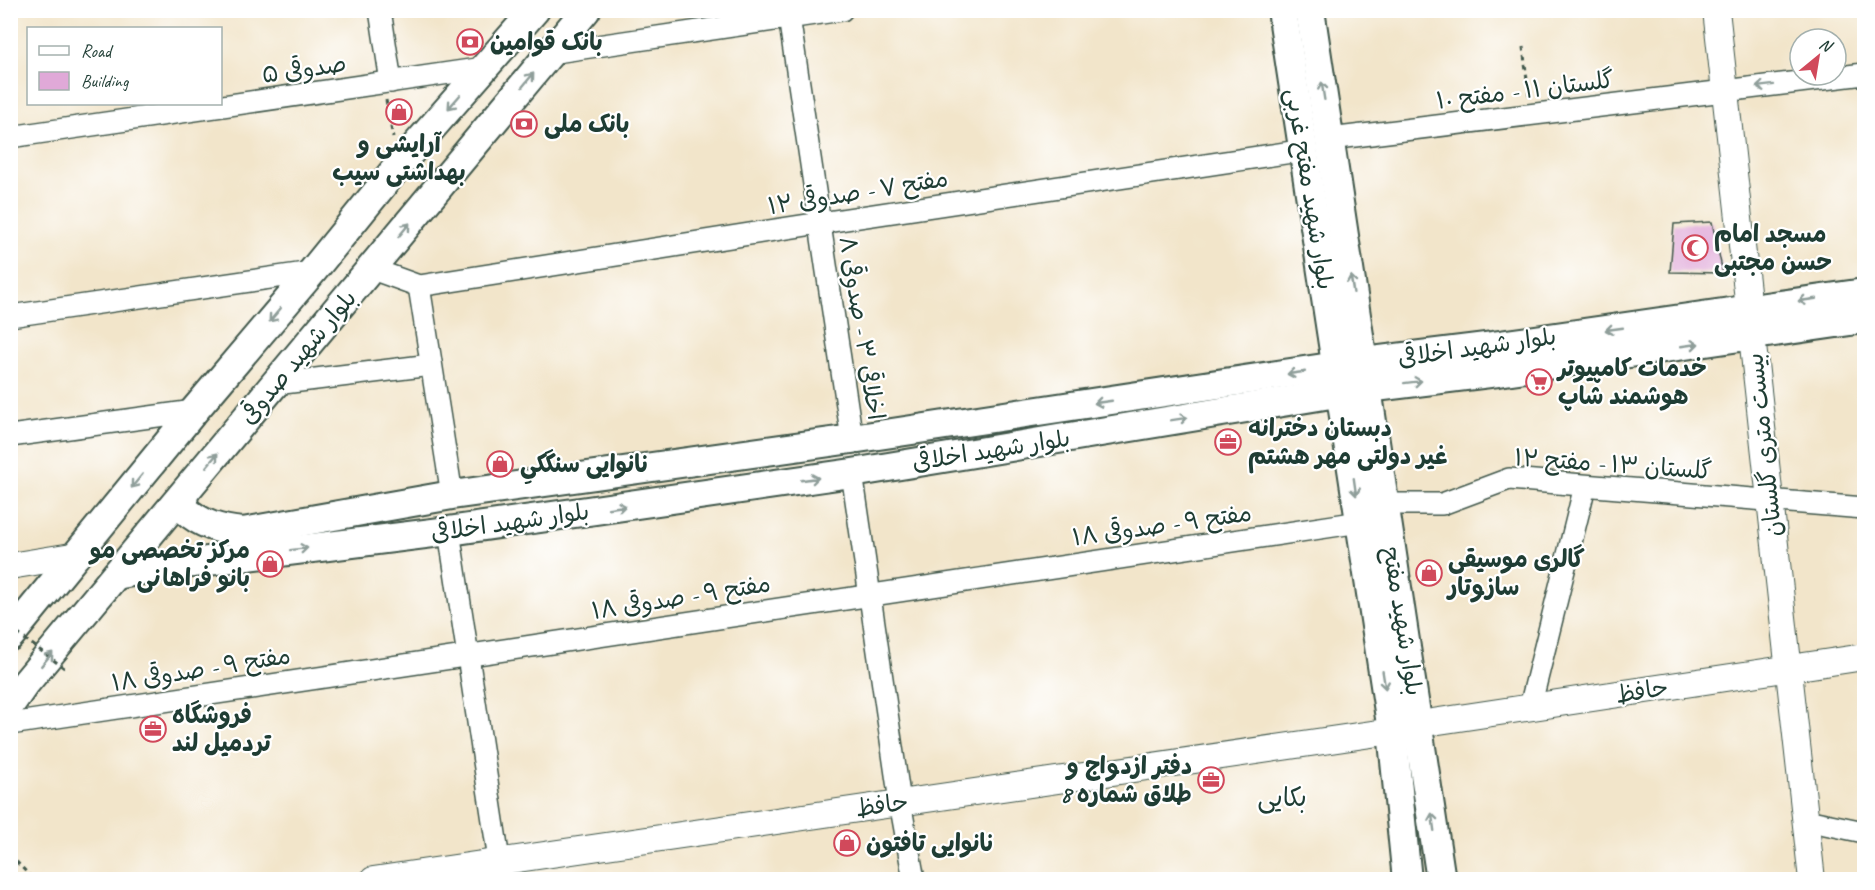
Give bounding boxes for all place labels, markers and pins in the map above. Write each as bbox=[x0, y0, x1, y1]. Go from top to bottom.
bank icon: بانک قوامین bbox=[455, 27, 485, 57]
place label: بانک قوامین bbox=[490, 27, 603, 57]
shop icon: آرایشی و بهداشتی سیب bbox=[384, 97, 414, 127]
bank icon: بانک ملی bbox=[509, 109, 539, 139]
place label: بانک ملی bbox=[544, 109, 629, 139]
place label: آرایشی و بهداشتی سیب bbox=[332, 129, 466, 187]
place label: مسجد امام حسن مجتبی bbox=[1714, 219, 1832, 277]
mosque icon: مسجد امام حسن مجتبی bbox=[1680, 233, 1710, 263]
place label: خدمات کامپیوتر هوشمند شاپ bbox=[1556, 353, 1707, 411]
supermarket icon: خدمات کامپیوتر هوشمند شاپ bbox=[1524, 367, 1554, 397]
place label: دبستان دخترانه غیر دولتی مهر هشتم bbox=[1248, 413, 1447, 474]
office icon: دبستان دخترانه غیر دولتی مهر هشتم bbox=[1213, 427, 1243, 457]
shop icon: نانوایی سنگکیِ bbox=[485, 449, 515, 479]
place label: نانوایی سنگکیِ bbox=[520, 449, 650, 484]
place label: مرکز تخصصی مو بانو فراهانی bbox=[88, 535, 250, 593]
place label: گالری موسیقی سازوتار bbox=[1446, 544, 1585, 603]
shop icon: مرکز تخصصی مو بانو فراهانی bbox=[255, 549, 285, 579]
shop icon: گالری موسیقی سازوتار bbox=[1414, 558, 1444, 588]
place label: فروشگاه تردمیل لند bbox=[172, 700, 272, 758]
office icon: فروشگاه تردمیل لند bbox=[138, 714, 168, 744]
place label: دفتر ازدواج و طلاق شماره 8 bbox=[1060, 751, 1192, 809]
office icon: دفتر ازدواج و طلاق شماره 8 bbox=[1196, 765, 1226, 795]
shop icon: نانوایی تافتون bbox=[832, 828, 862, 858]
place label: نانوایی تافتون bbox=[866, 828, 995, 858]

